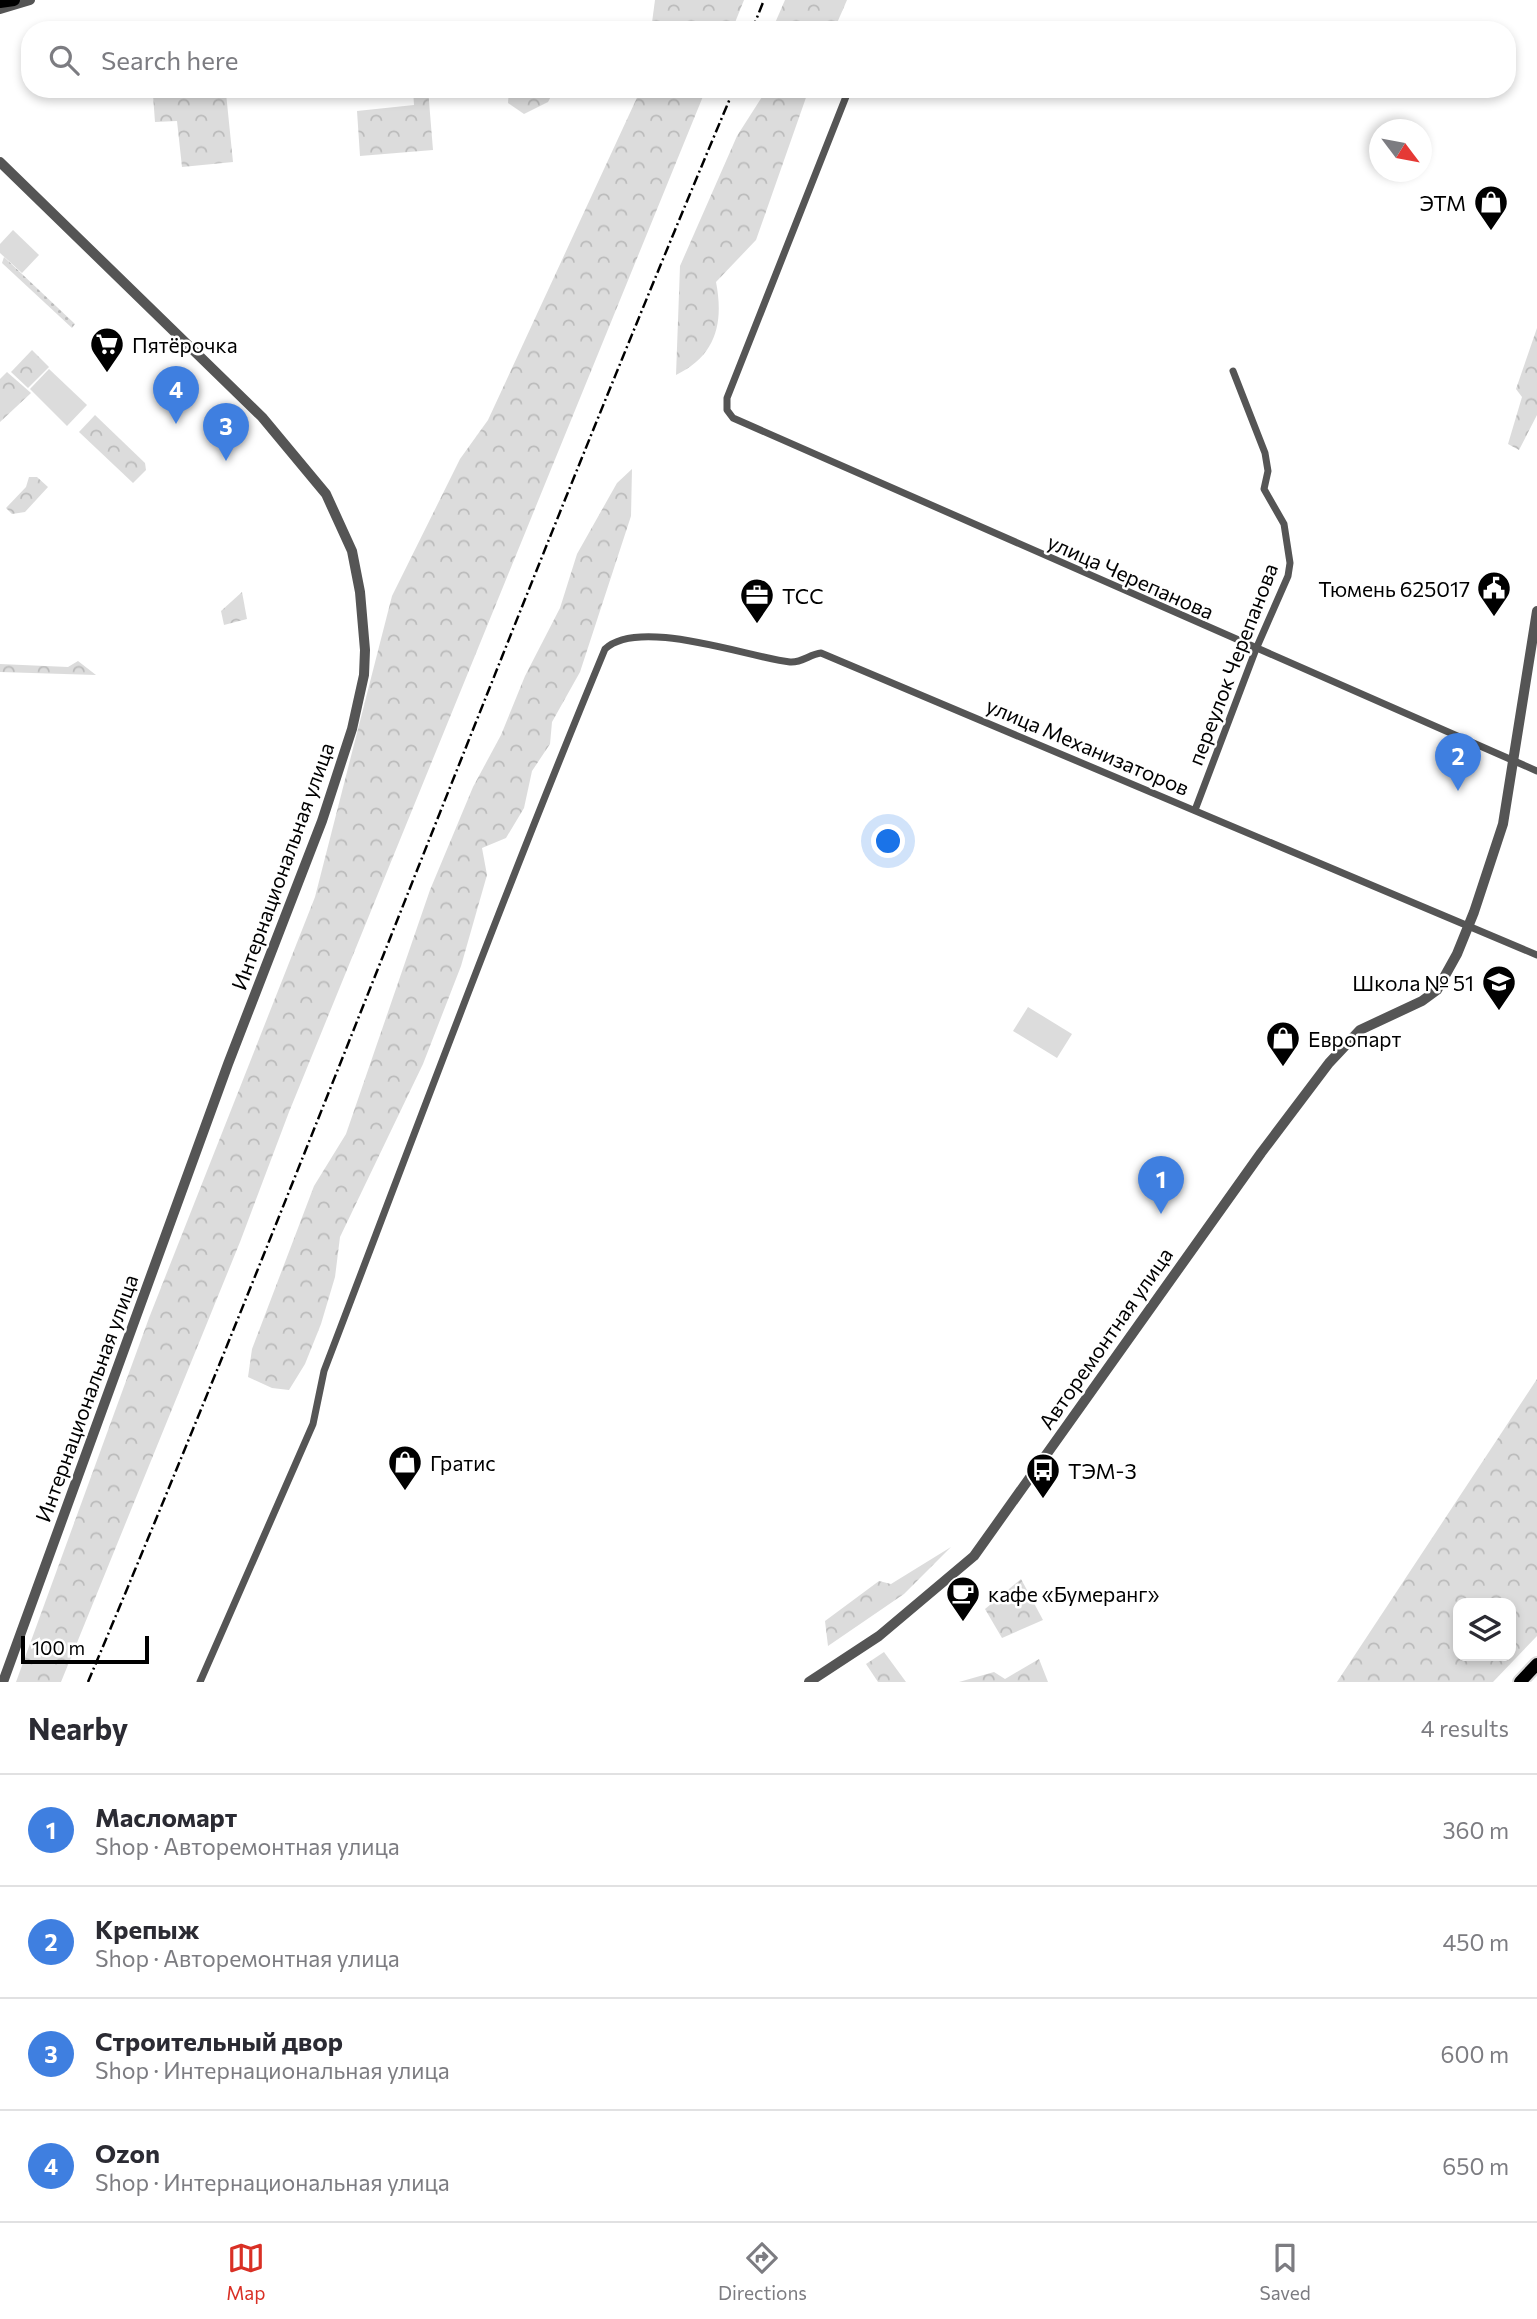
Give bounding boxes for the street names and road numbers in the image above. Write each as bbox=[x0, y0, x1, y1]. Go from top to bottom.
street label: улица Черепанова bbox=[1044, 528, 1218, 624]
street label: переулок Черепанова bbox=[1182, 560, 1282, 768]
street label: улица Механизаторов bbox=[983, 692, 1193, 800]
street label: Интернациональная улица bbox=[226, 739, 338, 993]
street label: Авторемонтная улица bbox=[1033, 1242, 1177, 1434]
street label: Интернациональная улица bbox=[30, 1271, 142, 1525]

